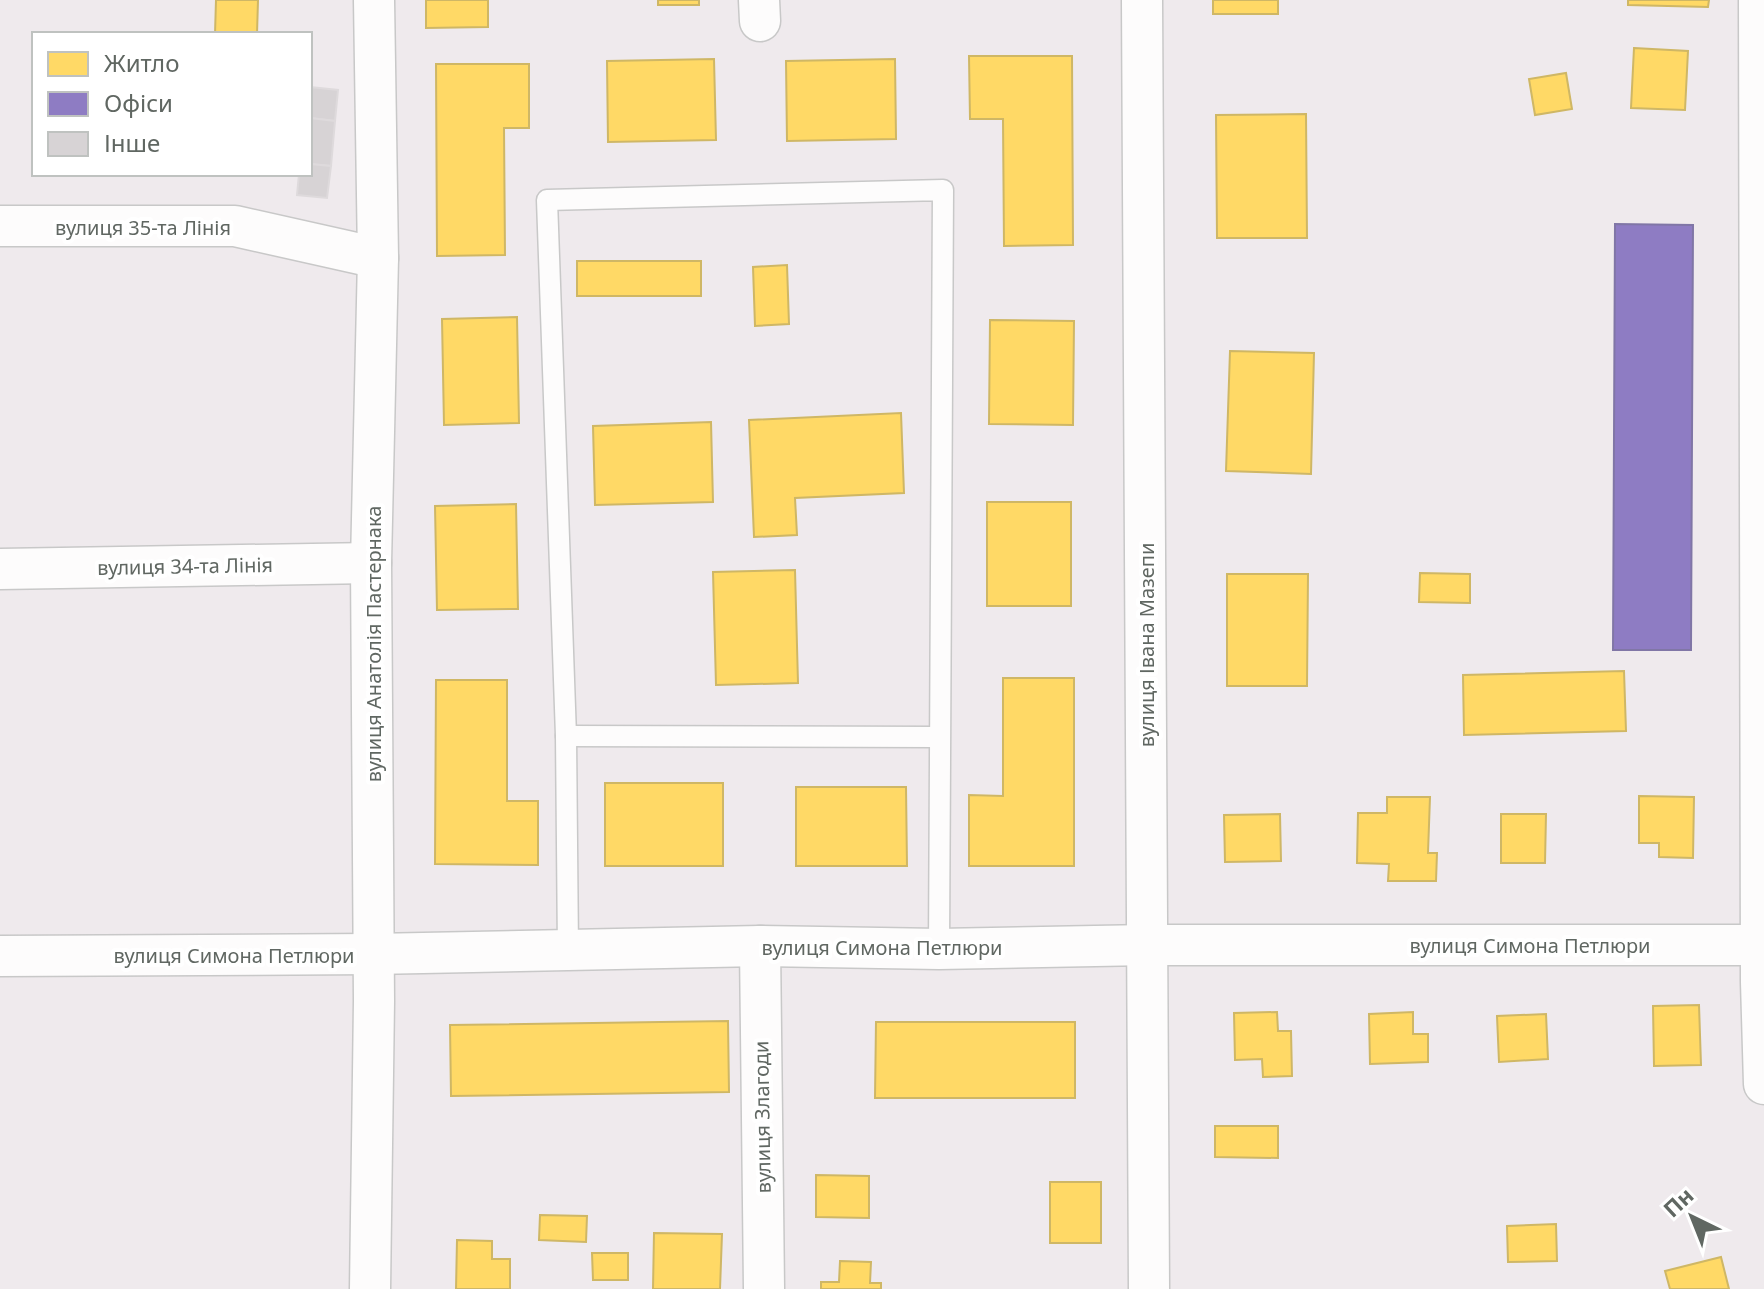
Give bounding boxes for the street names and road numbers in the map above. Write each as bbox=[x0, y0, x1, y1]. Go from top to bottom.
street label: вулиця 35-та Лінія bbox=[55, 214, 231, 241]
street label: вулиця Анатолія Пастернака bbox=[360, 506, 387, 782]
street label: вулиця Івана Мазепи bbox=[1133, 543, 1160, 747]
street label: вулиця 34-та Лінія bbox=[97, 551, 273, 581]
street label: вулиця Симона Петлюри bbox=[1410, 932, 1650, 959]
street label: вулиця Симона Петлюри bbox=[762, 934, 1002, 961]
street label: вулиця Симона Петлюри bbox=[114, 942, 354, 969]
street label: вулиця Злагоди bbox=[747, 1040, 777, 1194]

